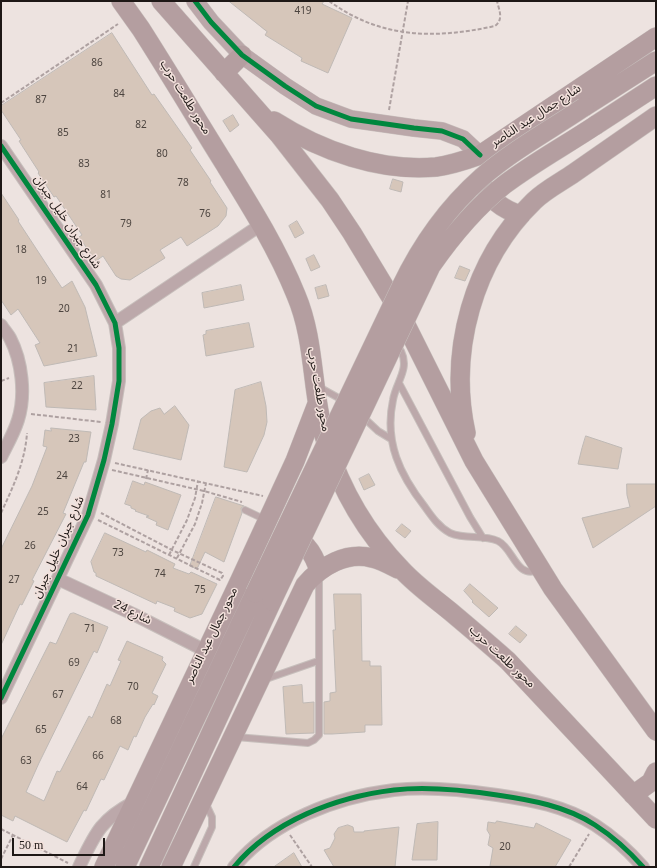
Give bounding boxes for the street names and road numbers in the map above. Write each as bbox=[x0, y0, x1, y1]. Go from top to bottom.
street label: محور طلعت حرب bbox=[155, 58, 213, 138]
street label: شارع جمال عبد الناصر bbox=[489, 83, 585, 151]
street label: شارع جبران خليل جبران bbox=[29, 173, 103, 273]
street label: محور طلعت حرب bbox=[303, 347, 331, 433]
street label: شارع جبران خليل جبران bbox=[31, 495, 89, 601]
street label: محور جمال عبد الناصر bbox=[184, 586, 242, 686]
street label: شارع 24 bbox=[111, 599, 153, 629]
street label: محور طلعت حرب bbox=[465, 624, 537, 692]

